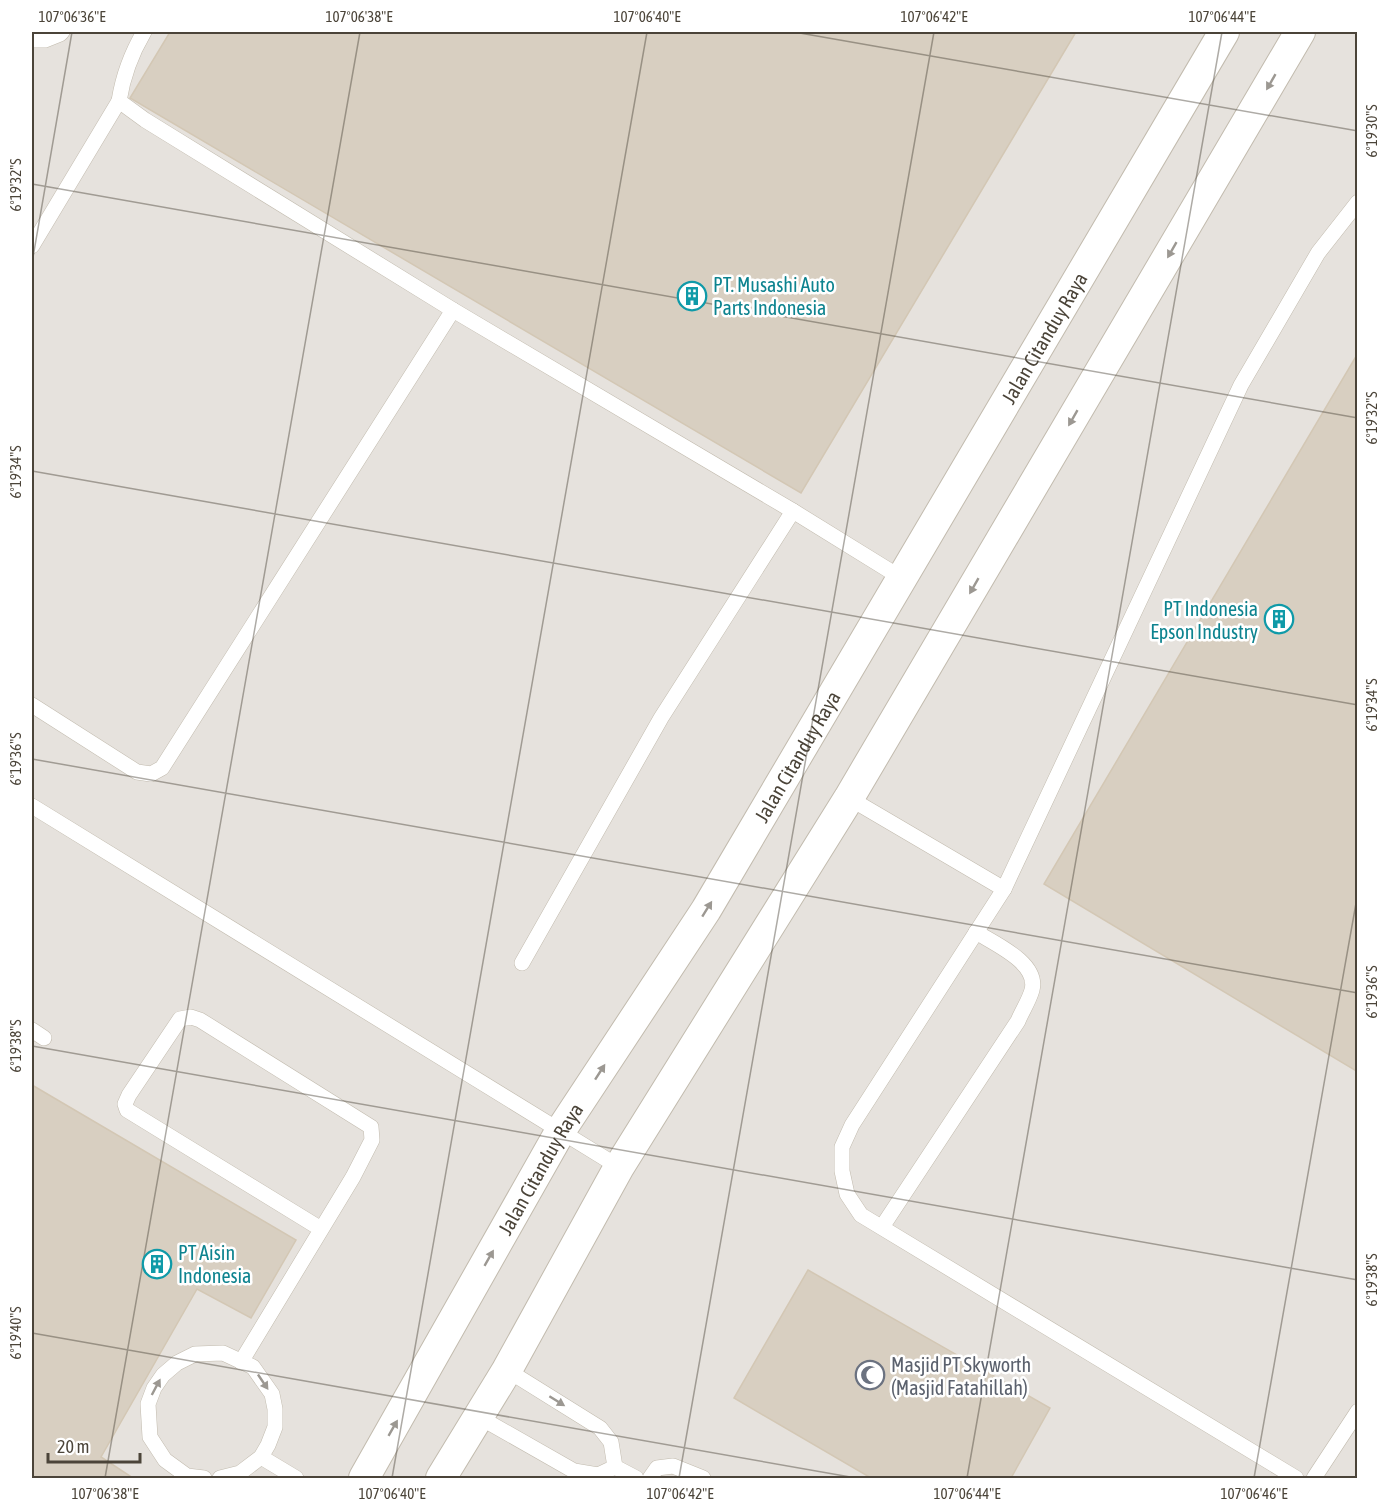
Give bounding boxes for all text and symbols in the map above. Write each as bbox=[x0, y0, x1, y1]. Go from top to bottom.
text: 107°06'36"E bbox=[38, 8, 106, 25]
text: 107°06'38"E bbox=[325, 8, 393, 25]
text: 107°06'40"E bbox=[613, 8, 681, 25]
text: 107°06'42"E bbox=[900, 8, 968, 25]
text: 107°06'44"E bbox=[1188, 8, 1256, 25]
one-way arrow bbox=[1265, 74, 1276, 90]
text: 6°19'30"S bbox=[1363, 104, 1380, 158]
text: 6°19'32"S bbox=[7, 158, 24, 212]
one-way arrow bbox=[1166, 242, 1177, 258]
street label: Jalan Citanduy Raya bbox=[996, 268, 1091, 407]
place label: PT. Musashi Auto Parts Indonesia bbox=[713, 273, 835, 319]
building icon: PT. Musashi Auto Parts Indonesia bbox=[676, 280, 708, 312]
text: 6°19'32"S bbox=[1363, 391, 1380, 445]
one-way arrow bbox=[1067, 410, 1078, 426]
text: 6°19'34"S bbox=[7, 445, 24, 499]
one-way arrow bbox=[969, 578, 979, 595]
place label: PT Indonesia Epson Industry bbox=[1150, 597, 1258, 643]
building icon: PT Indonesia Epson Industry bbox=[1263, 603, 1295, 635]
text: 6°19'34"S bbox=[1363, 678, 1380, 732]
street label: Jalan Citanduy Raya bbox=[749, 687, 844, 826]
text: 6°19'36"S bbox=[7, 732, 24, 786]
one-way arrow bbox=[701, 901, 712, 918]
text: 6°19'36"S bbox=[1363, 965, 1380, 1019]
text: 6°19'38"S bbox=[7, 1019, 24, 1073]
one-way arrow bbox=[594, 1064, 605, 1081]
street label: Jalan Citanduy Raya bbox=[493, 1099, 587, 1238]
place label: PT Aisin Indonesia bbox=[178, 1241, 251, 1287]
building icon: PT Aisin Indonesia bbox=[141, 1248, 173, 1280]
one-way arrow bbox=[484, 1249, 494, 1266]
text: 6°19'38"S bbox=[1363, 1253, 1380, 1307]
text: 6°19'40"S bbox=[7, 1306, 24, 1360]
place label: Masjid PT Skyworth (Masjid Fatahillah) bbox=[891, 1353, 1031, 1399]
mosque icon: Masjid PT Skyworth (Masjid Fatahillah) bbox=[854, 1359, 886, 1391]
one-way arrow bbox=[258, 1374, 269, 1391]
one-way arrow bbox=[151, 1378, 161, 1395]
one-way arrow bbox=[549, 1395, 565, 1406]
one-way arrow bbox=[388, 1419, 398, 1436]
scale bar bbox=[48, 1426, 140, 1464]
text: 20 m bbox=[57, 1436, 89, 1457]
text: 107°06'38"E bbox=[71, 1485, 139, 1502]
text: 107°06'40"E bbox=[358, 1485, 426, 1502]
text: 107°06'42"E bbox=[646, 1485, 714, 1502]
text: 107°06'44"E bbox=[933, 1485, 1001, 1502]
text: 107°06'46"E bbox=[1220, 1485, 1288, 1502]

